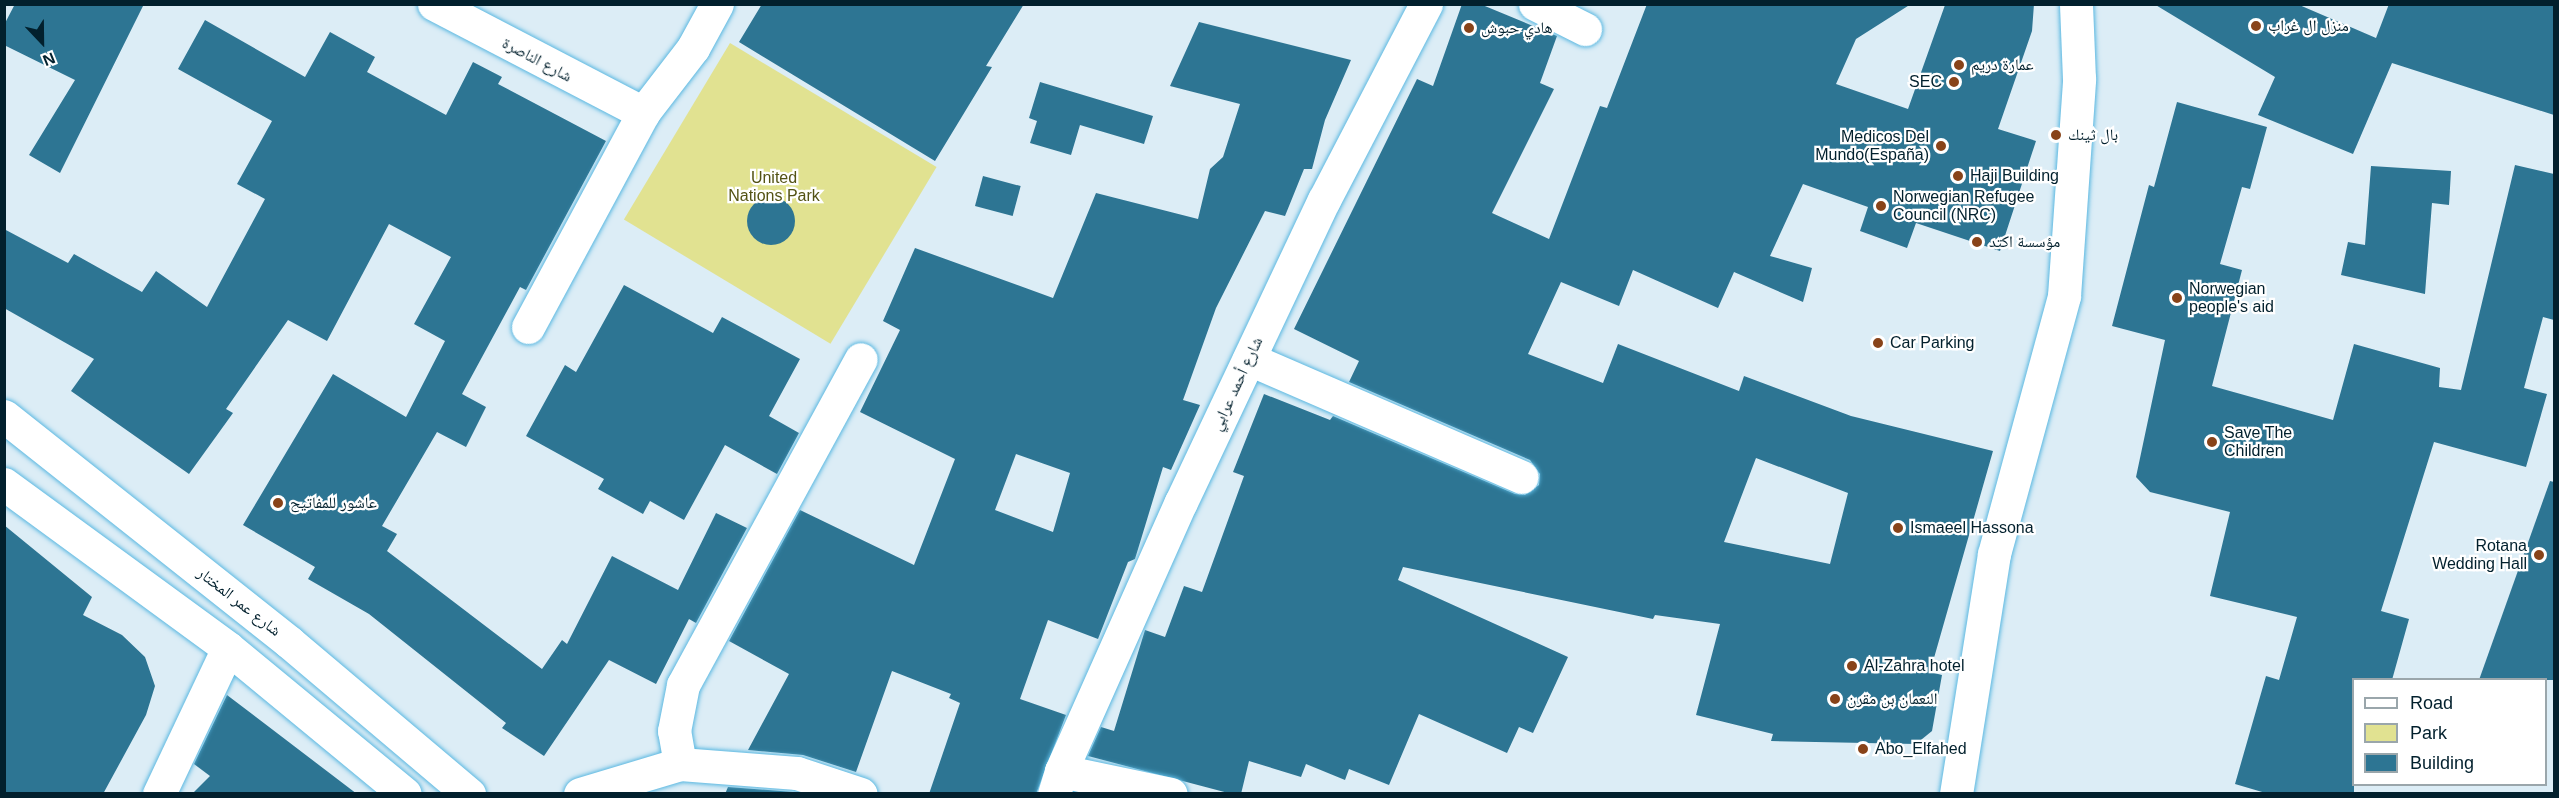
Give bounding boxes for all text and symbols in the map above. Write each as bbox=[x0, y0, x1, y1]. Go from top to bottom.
north arrow bbox=[12, 12, 72, 72]
place label: منزل ال غراب bbox=[2268, 16, 2349, 36]
place label: هادي حبوش bbox=[1481, 18, 1553, 38]
marker: منزل ال غراب bbox=[2249, 19, 2263, 33]
marker: هادي حبوش bbox=[1462, 21, 1476, 35]
street label: شارع الناصرة bbox=[499, 34, 575, 86]
text: N bbox=[40, 49, 57, 69]
place label: عمارة دريم bbox=[1971, 55, 2034, 75]
marker: عمارة دريم bbox=[1952, 58, 1966, 72]
place label: SEC bbox=[1909, 72, 1942, 92]
marker: SEC bbox=[1947, 75, 1961, 89]
place label: بال ثينك bbox=[2068, 125, 2118, 145]
place label: Medicos Del Mundo(España) bbox=[1815, 127, 1929, 165]
marker: بال ثينك bbox=[2049, 128, 2063, 142]
marker: Medicos Del Mundo(España) bbox=[1934, 139, 1948, 153]
place label: Haji Building bbox=[1970, 166, 2059, 186]
park label: United Nations Park bbox=[728, 168, 820, 206]
marker: Haji Building bbox=[1951, 169, 1965, 183]
place label: Norwegian Refugee Council (NRC) bbox=[1893, 187, 2034, 225]
marker: Norwegian Refugee Council (NRC) bbox=[1874, 199, 1888, 213]
place label: مؤسسة اكتد bbox=[1989, 232, 2060, 252]
marker: مؤسسة اكتد bbox=[1970, 235, 1984, 249]
place label: Norwegian people's aid bbox=[2189, 279, 2274, 317]
marker: Norwegian people's aid bbox=[2170, 291, 2184, 305]
place label: Car Parking bbox=[1890, 333, 1974, 353]
street label: شارع أحمد عرابي bbox=[1207, 334, 1267, 434]
marker: Car Parking bbox=[1871, 336, 1885, 350]
place label: Save The Children bbox=[2224, 423, 2292, 461]
marker: Save The Children bbox=[2205, 435, 2219, 449]
place label: عاشور للمفاتيح bbox=[290, 493, 377, 513]
marker: عاشور للمفاتيح bbox=[271, 496, 285, 510]
place label: Ismaeel Hassona bbox=[1910, 518, 2034, 538]
marker: Ismaeel Hassona bbox=[1891, 521, 1905, 535]
place label: Rotana Wedding Hall bbox=[2432, 536, 2527, 574]
marker: Rotana Wedding Hall bbox=[2532, 548, 2546, 562]
street label: شارع عمر المختار bbox=[193, 563, 285, 641]
place label: Al-Zahra hotel bbox=[1864, 656, 1964, 676]
marker: Al-Zahra hotel bbox=[1845, 659, 1859, 673]
legend bbox=[2352, 678, 2547, 786]
place label: النعمان بن مقرن bbox=[1847, 689, 1938, 709]
marker: النعمان بن مقرن bbox=[1828, 692, 1842, 706]
text: Road bbox=[2410, 693, 2453, 713]
text: Park bbox=[2410, 723, 2447, 743]
place label: Abo_Elfahed bbox=[1875, 739, 1967, 759]
marker: Abo_Elfahed bbox=[1856, 742, 1870, 756]
text: Building bbox=[2410, 753, 2474, 773]

